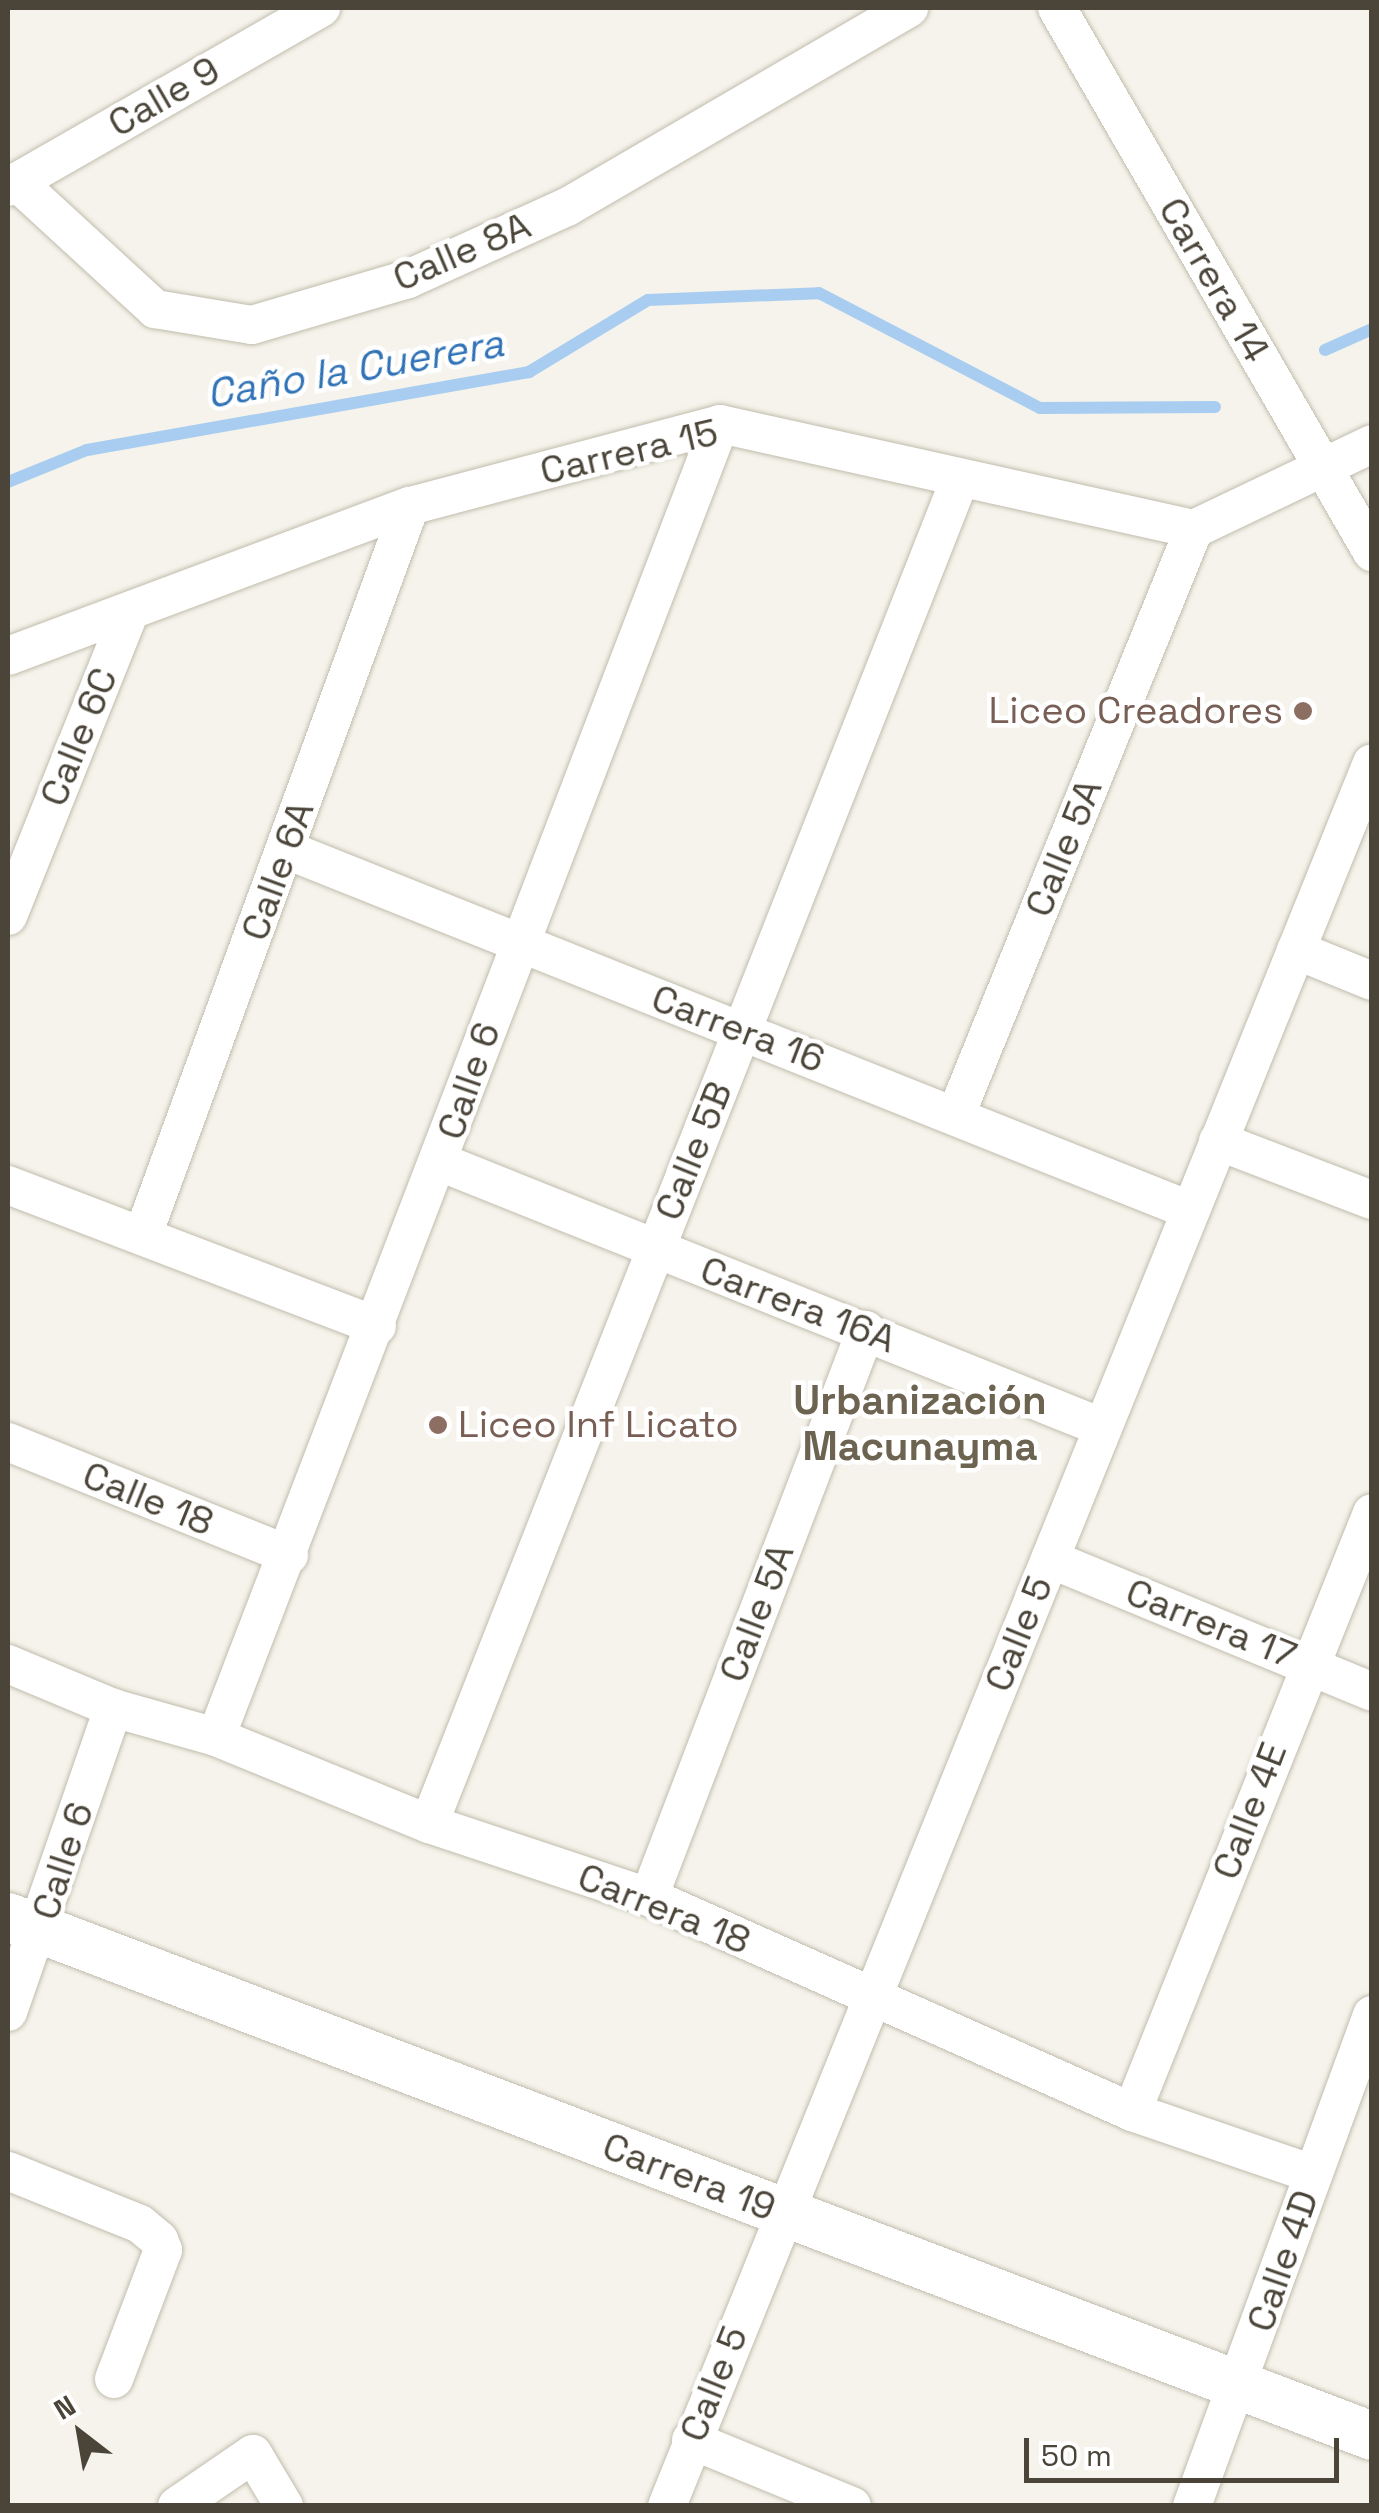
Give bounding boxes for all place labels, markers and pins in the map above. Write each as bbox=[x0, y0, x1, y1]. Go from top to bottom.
place label: Liceo Creadores bbox=[988, 688, 1283, 734]
marker: Liceo Creadores bbox=[1292, 700, 1314, 722]
place label: Liceo Inf Licato bbox=[458, 1402, 739, 1448]
marker: Liceo Inf Licato bbox=[427, 1414, 449, 1436]

